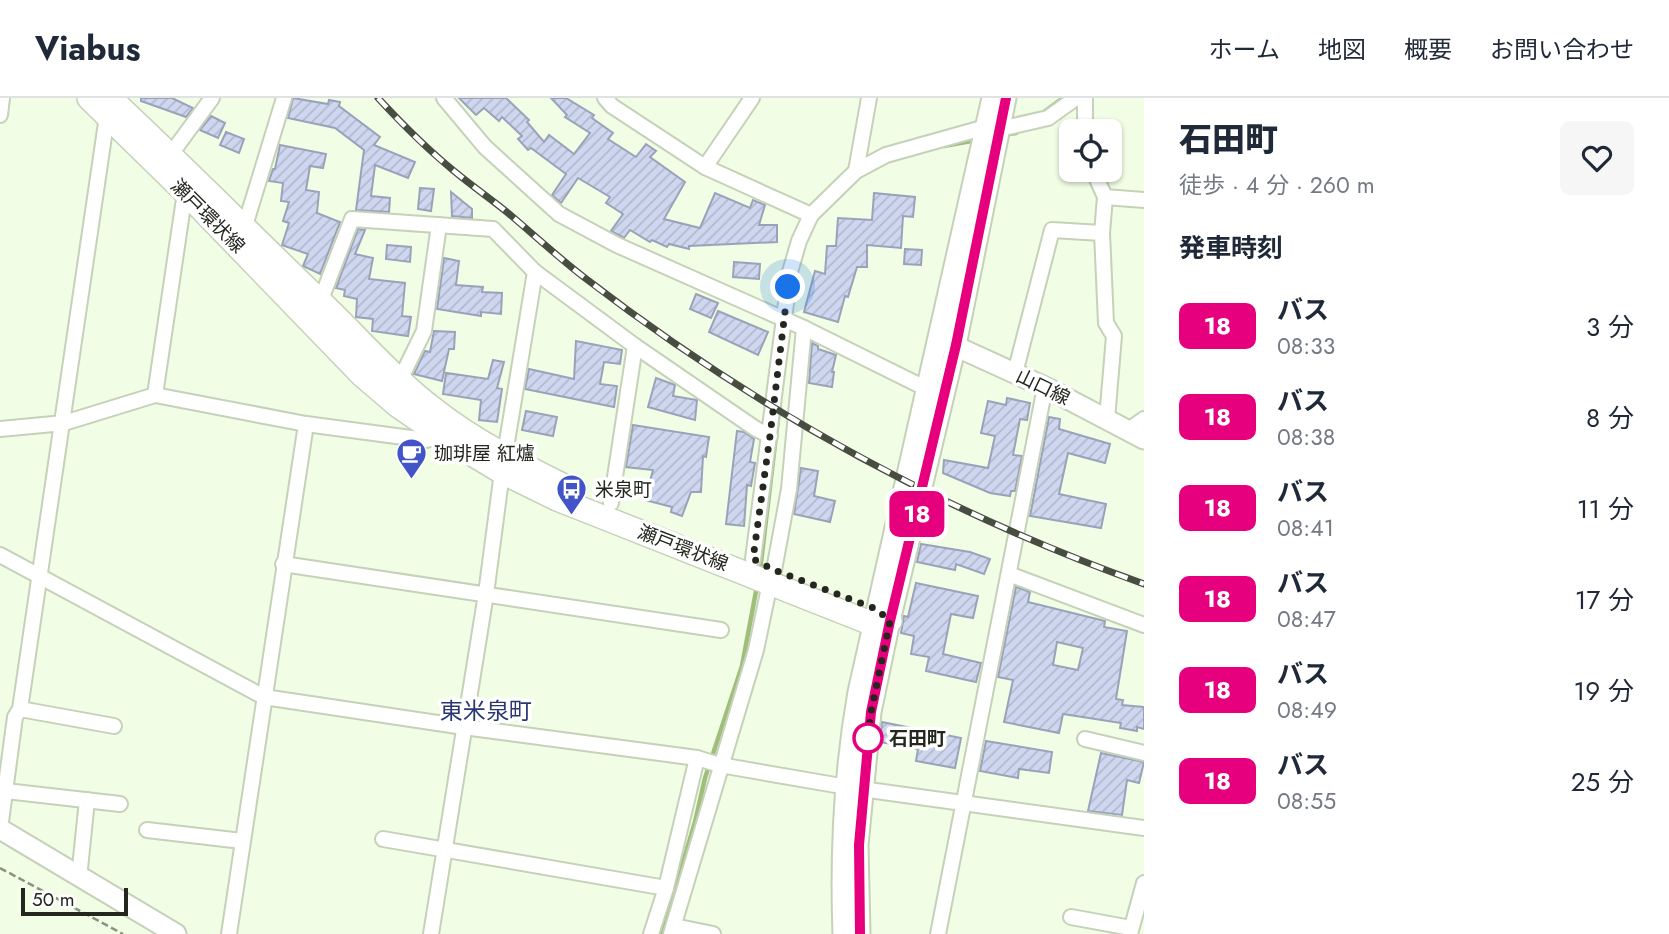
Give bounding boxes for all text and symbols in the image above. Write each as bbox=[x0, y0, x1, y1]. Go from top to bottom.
text: Viabus bbox=[35, 25, 141, 72]
text: ホーム bbox=[1209, 32, 1280, 67]
text: 地図 bbox=[1318, 32, 1366, 67]
text: 概要 bbox=[1404, 32, 1452, 67]
text: お問い合わせ bbox=[1490, 32, 1634, 67]
text: 石田町 bbox=[1179, 116, 1278, 163]
map controls bbox=[1059, 119, 1122, 182]
button: locate bbox=[1059, 119, 1122, 182]
button: heart bbox=[1560, 121, 1634, 195]
text: 徒歩 · 4 分 · 260 m bbox=[1179, 168, 1375, 202]
street label: 瀬戸環状線 bbox=[165, 173, 251, 259]
text: 発車時刻 bbox=[1179, 229, 1283, 267]
your location bbox=[770, 269, 805, 304]
text: バス bbox=[1277, 291, 1329, 329]
text: 18 bbox=[1204, 308, 1231, 343]
text: 3 分 bbox=[1586, 308, 1634, 346]
text: 08:33 bbox=[1277, 329, 1335, 363]
street label: 山口線 bbox=[1011, 362, 1075, 412]
text: バス bbox=[1277, 382, 1329, 420]
text: 18 bbox=[1204, 399, 1231, 434]
text: 8 分 bbox=[1586, 399, 1634, 437]
text: 08:38 bbox=[1277, 420, 1335, 454]
cafe icon: 珈琲屋 紅爐 bbox=[394, 436, 428, 480]
place label: 珈琲屋 紅爐 bbox=[434, 440, 535, 467]
bus stop icon: 米泉町 bbox=[555, 472, 589, 516]
text: バス bbox=[1277, 473, 1329, 511]
place label: 米泉町 bbox=[595, 476, 652, 503]
text: 18 bbox=[1204, 490, 1231, 525]
text: 11 分 bbox=[1577, 490, 1634, 528]
line badge: 18 bbox=[886, 491, 948, 537]
text: 18 bbox=[903, 496, 931, 531]
text: 08:41 bbox=[1277, 511, 1334, 545]
street label: 瀬戸環状線 bbox=[634, 518, 732, 578]
text: バス bbox=[1277, 564, 1329, 602]
text: 18 bbox=[1204, 581, 1231, 616]
text: 17 分 bbox=[1575, 581, 1634, 619]
text: 08:47 bbox=[1277, 602, 1336, 636]
text: バス bbox=[1277, 655, 1329, 693]
text: 18 bbox=[1204, 672, 1231, 707]
text: 19 分 bbox=[1574, 672, 1634, 710]
text: 08:49 bbox=[1277, 693, 1337, 727]
district label: 東米泉町 bbox=[440, 694, 532, 728]
marker: 石田町 bbox=[853, 723, 883, 753]
place label: 石田町 bbox=[889, 725, 946, 752]
text: バス bbox=[1277, 746, 1329, 784]
text: 18 bbox=[1204, 763, 1231, 798]
text: 25 分 bbox=[1571, 763, 1634, 801]
text: 08:55 bbox=[1277, 784, 1336, 818]
scale bar bbox=[21, 885, 128, 917]
text: 50 m bbox=[32, 886, 75, 913]

